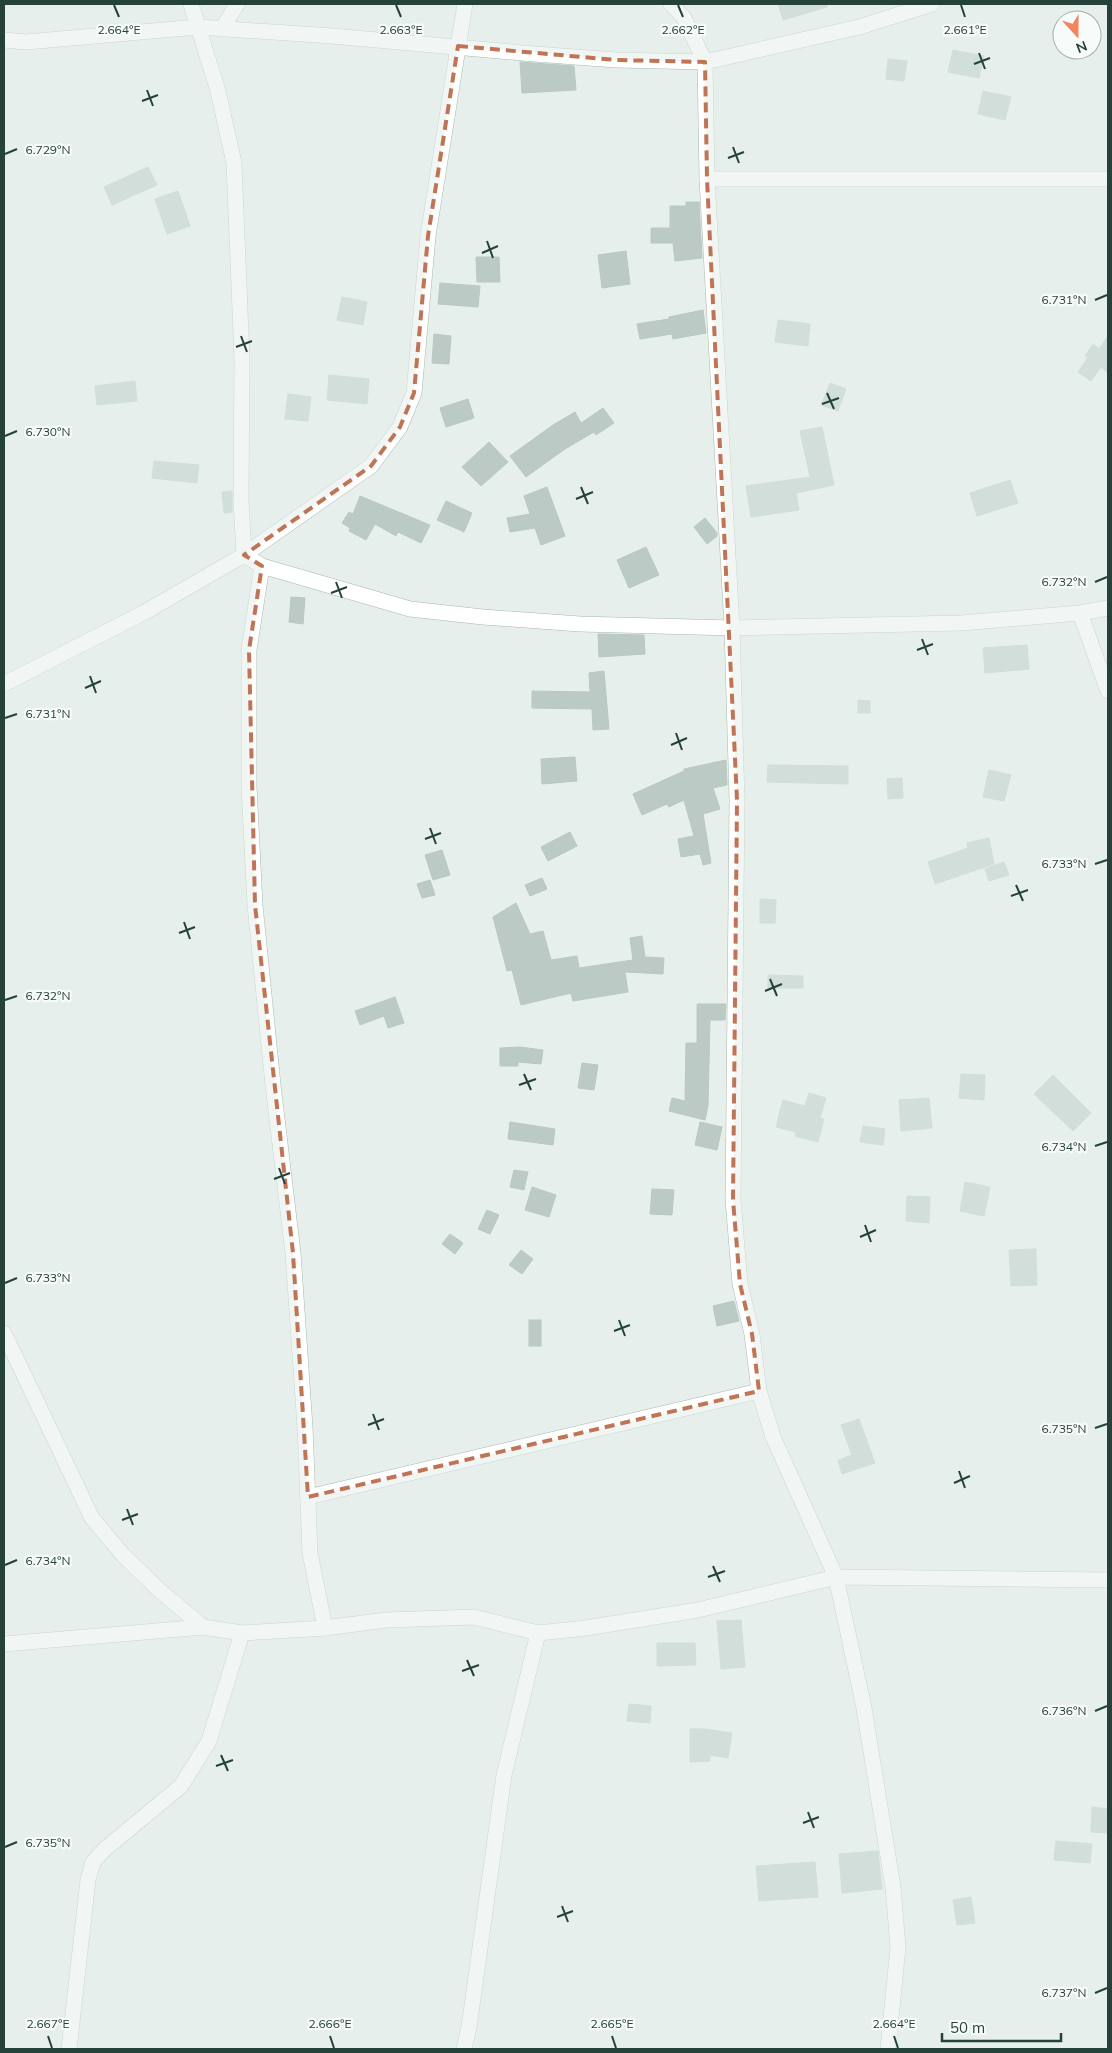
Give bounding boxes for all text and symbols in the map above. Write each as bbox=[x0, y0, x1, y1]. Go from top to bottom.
north arrow bbox=[1052, 10, 1102, 60]
text: 2.664°E bbox=[97, 22, 141, 37]
text: 2.663°E bbox=[379, 22, 423, 37]
text: 2.662°E bbox=[661, 22, 705, 37]
text: 2.661°E bbox=[943, 22, 987, 37]
text: N bbox=[1073, 37, 1090, 57]
text: 6.729°N bbox=[26, 142, 70, 157]
text: 6.731°N bbox=[1042, 292, 1086, 307]
text: 6.730°N bbox=[26, 424, 70, 439]
text: 6.732°N bbox=[1042, 574, 1086, 589]
text: 6.731°N bbox=[26, 706, 70, 721]
text: 6.733°N bbox=[1042, 856, 1086, 871]
text: 6.732°N bbox=[26, 988, 70, 1003]
text: 6.734°N bbox=[1042, 1139, 1086, 1154]
text: 6.733°N bbox=[26, 1270, 70, 1285]
text: 6.735°N bbox=[1042, 1421, 1086, 1436]
text: 6.734°N bbox=[26, 1553, 70, 1568]
text: 6.736°N bbox=[1042, 1703, 1086, 1718]
text: 6.735°N bbox=[26, 1835, 70, 1850]
text: 6.737°N bbox=[1042, 1985, 1086, 2000]
scale bar bbox=[942, 2010, 1061, 2042]
text: 2.667°E bbox=[26, 2016, 70, 2031]
text: 2.666°E bbox=[308, 2016, 352, 2031]
text: 2.665°E bbox=[590, 2016, 634, 2031]
text: 2.664°E bbox=[872, 2016, 916, 2031]
text: 50 m bbox=[950, 2018, 985, 2037]

